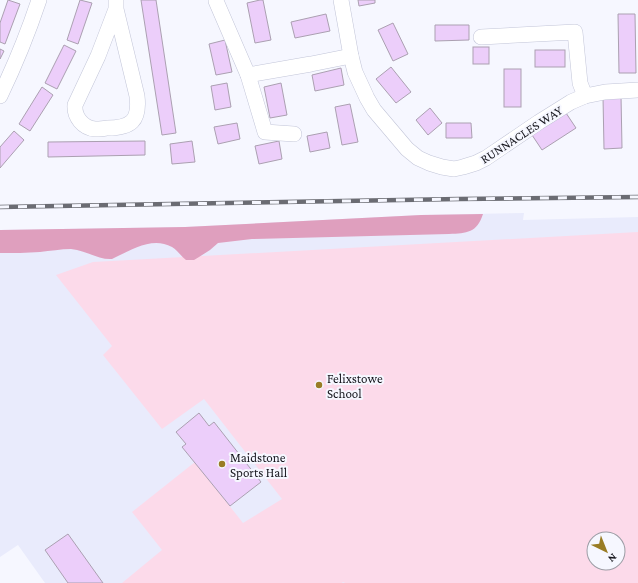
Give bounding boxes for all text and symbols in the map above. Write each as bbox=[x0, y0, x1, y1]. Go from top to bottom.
street label: RUNNACLES WAY bbox=[477, 102, 565, 167]
place label: Felixstowe School bbox=[327, 371, 383, 401]
marker: Felixstowe School bbox=[314, 380, 324, 390]
place label: Maidstone Sports Hall bbox=[230, 450, 288, 480]
marker: Maidstone Sports Hall bbox=[217, 459, 227, 469]
north arrow bbox=[586, 531, 626, 571]
text: N bbox=[606, 551, 620, 566]

